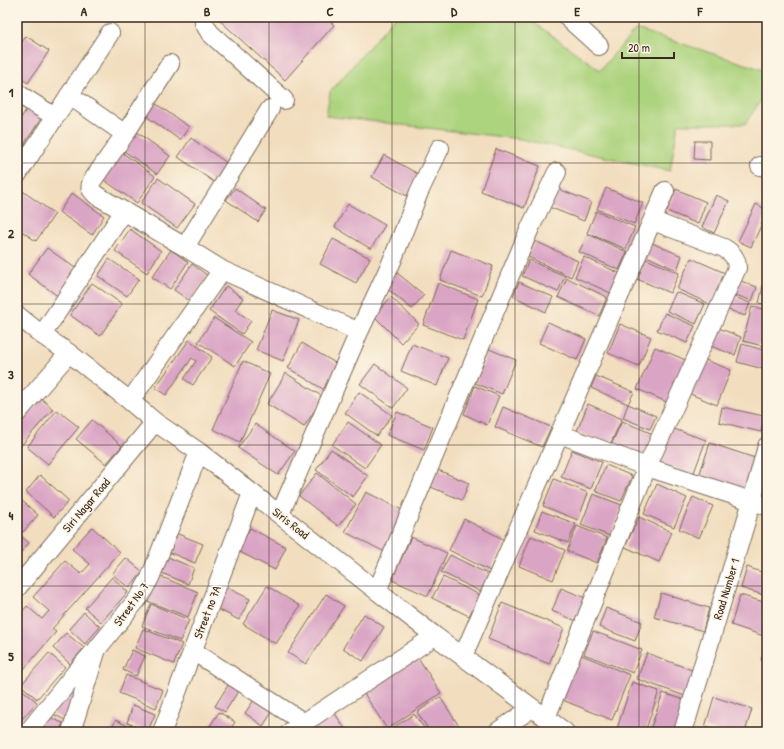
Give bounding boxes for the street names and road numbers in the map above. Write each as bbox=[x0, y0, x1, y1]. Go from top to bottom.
street label: Siri Nagar Road bbox=[58, 474, 114, 536]
street label: Siris Road bbox=[269, 503, 313, 543]
street label: Road Number 1 bbox=[709, 556, 743, 622]
street label: Street No 7 bbox=[109, 578, 153, 629]
street label: Street no 7A bbox=[189, 583, 225, 641]

